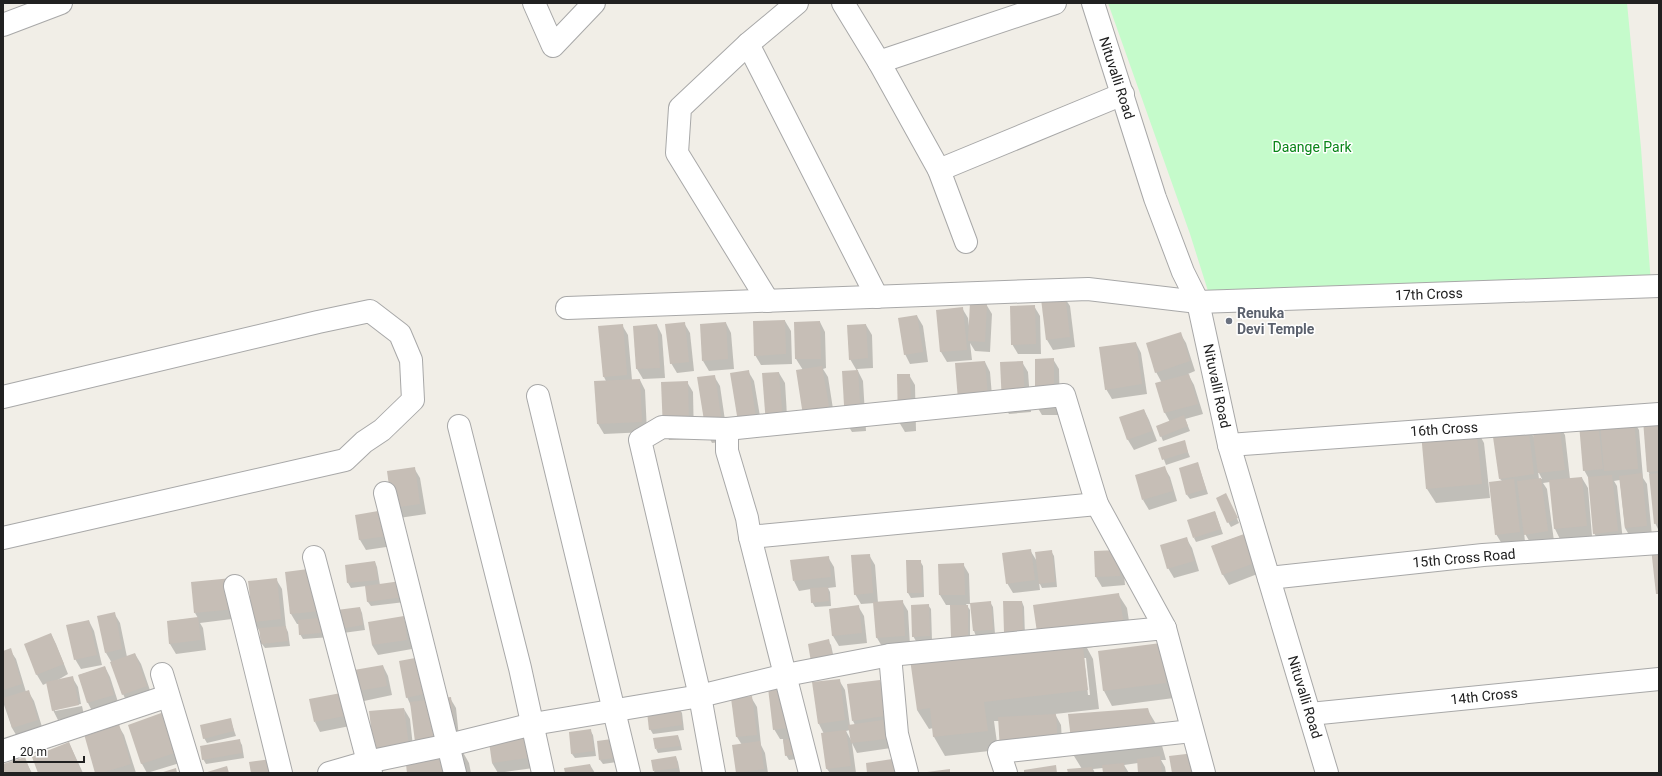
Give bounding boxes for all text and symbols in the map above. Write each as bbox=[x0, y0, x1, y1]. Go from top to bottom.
street label: Nituvalli Road bbox=[1096, 35, 1138, 121]
park label: Daange Park bbox=[1272, 139, 1352, 155]
street label: 17th Cross bbox=[1395, 285, 1463, 303]
place label: Renuka Devi Temple bbox=[1237, 305, 1315, 337]
marker: Renuka Devi Temple bbox=[1224, 316, 1234, 326]
street label: Nituvalli Road bbox=[1200, 342, 1234, 430]
street label: 16th Cross bbox=[1410, 419, 1478, 439]
street label: 15th Cross Road bbox=[1412, 546, 1516, 570]
street label: Nituvalli Road bbox=[1285, 654, 1325, 740]
street label: 14th Cross bbox=[1450, 685, 1518, 707]
scale bar bbox=[14, 738, 84, 764]
text: 20 m bbox=[20, 745, 47, 759]

